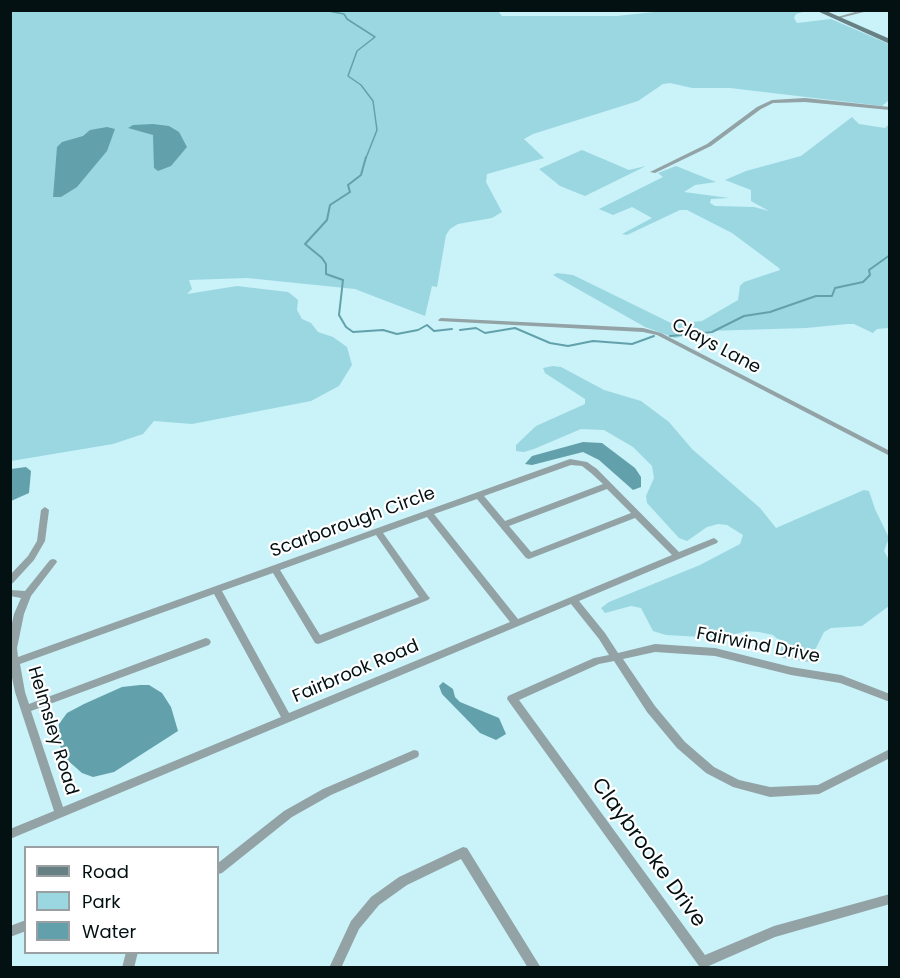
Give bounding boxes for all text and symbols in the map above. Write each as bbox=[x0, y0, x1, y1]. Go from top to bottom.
street label: Clays Lane bbox=[668, 315, 764, 379]
street label: Scarborough Circle bbox=[268, 483, 438, 563]
street label: Fairwind Drive bbox=[694, 623, 822, 669]
street label: Fairbrook Road bbox=[290, 636, 422, 708]
street label: Helmsley Road bbox=[22, 664, 82, 798]
street label: Claybrooke Drive bbox=[585, 773, 711, 933]
legend bbox=[24, 846, 219, 954]
text: Road bbox=[82, 859, 129, 884]
text: Park bbox=[82, 889, 121, 914]
text: Water bbox=[82, 919, 136, 944]

